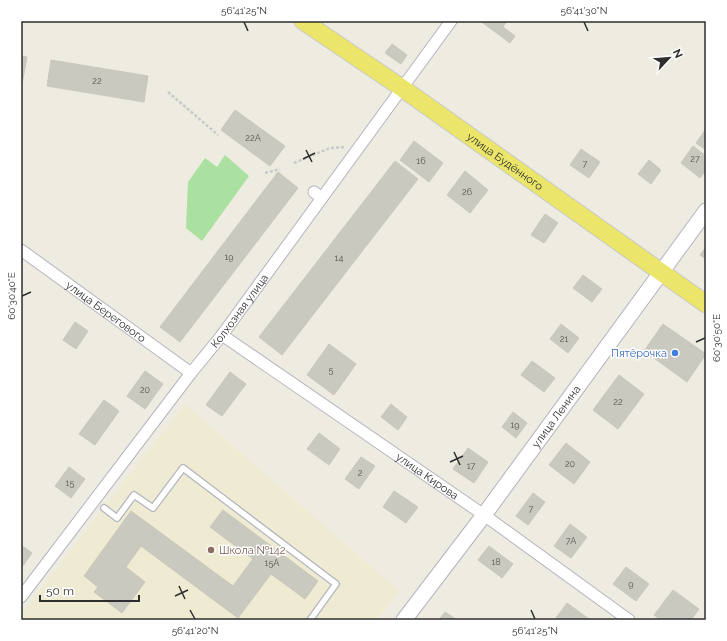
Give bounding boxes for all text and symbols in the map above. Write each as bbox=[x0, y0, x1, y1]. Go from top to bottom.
text: 56°41'25"N bbox=[221, 5, 267, 16]
text: 56°41'30"N bbox=[561, 5, 607, 16]
north arrow bbox=[649, 38, 689, 78]
text: N bbox=[670, 47, 685, 60]
house number: 22 bbox=[92, 76, 102, 86]
street label: улица Будённого bbox=[464, 130, 546, 193]
house number: 22А bbox=[245, 133, 261, 143]
house number: 27 bbox=[690, 154, 700, 164]
house number: 16 bbox=[416, 156, 426, 166]
house number: 7 bbox=[583, 159, 588, 169]
house number: 26 bbox=[462, 187, 473, 197]
house number: 19 bbox=[224, 252, 234, 262]
house number: 14 bbox=[335, 253, 343, 263]
text: 60°30'40"E bbox=[6, 272, 17, 320]
street label: Колхозная улица bbox=[208, 272, 271, 351]
street label: улица Берегового bbox=[63, 279, 149, 345]
text: 60°30'50"E bbox=[711, 314, 722, 362]
house number: 21 bbox=[560, 334, 568, 344]
place label: Пятёрочка bbox=[611, 347, 667, 360]
marker: Пятёрочка bbox=[670, 348, 680, 358]
house number: 5 bbox=[329, 365, 334, 375]
street label: улица Ленина bbox=[529, 383, 583, 450]
house number: 20 bbox=[140, 385, 151, 395]
house number: 22 bbox=[613, 397, 623, 407]
house number: 19 bbox=[510, 420, 520, 430]
street label: улица Кирова bbox=[393, 450, 461, 502]
house number: 20 bbox=[565, 459, 576, 469]
house number: 17 bbox=[467, 461, 475, 471]
house number: 2 bbox=[358, 468, 363, 478]
house number: 15 bbox=[66, 478, 74, 488]
house number: 7 bbox=[529, 504, 534, 514]
house number: 7А bbox=[566, 536, 576, 546]
place label: Школа №142 bbox=[219, 544, 286, 557]
marker: Школа №142 bbox=[206, 545, 216, 555]
house number: 18 bbox=[491, 557, 501, 567]
house number: 15А bbox=[265, 558, 279, 568]
scale bar bbox=[40, 577, 139, 603]
house number: 9 bbox=[628, 579, 634, 589]
text: 50 m bbox=[46, 584, 74, 598]
text: 56°41'20"N bbox=[172, 625, 218, 636]
text: 56°41'25"N bbox=[512, 625, 558, 636]

